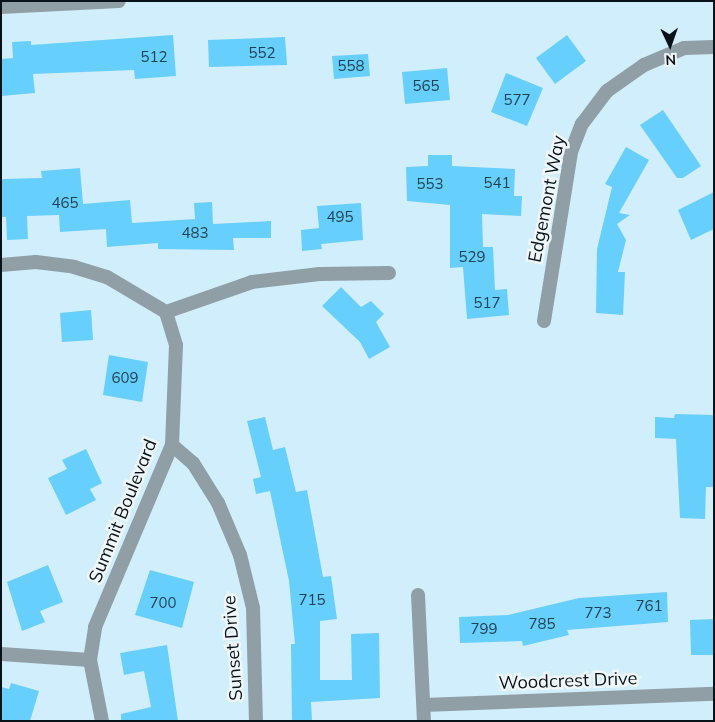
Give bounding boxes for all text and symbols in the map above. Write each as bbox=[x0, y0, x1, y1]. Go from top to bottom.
north arrow bbox=[645, 20, 695, 70]
house number: 552 bbox=[249, 44, 275, 62]
house number: 512 bbox=[141, 48, 167, 66]
text: N bbox=[665, 51, 677, 69]
house number: 558 bbox=[338, 57, 364, 75]
house number: 565 bbox=[413, 77, 439, 95]
house number: 577 bbox=[504, 91, 530, 109]
street label: Edgemont Way bbox=[524, 134, 570, 264]
house number: 541 bbox=[484, 174, 510, 192]
house number: 553 bbox=[417, 175, 443, 193]
house number: 465 bbox=[52, 194, 78, 212]
house number: 495 bbox=[327, 208, 353, 226]
house number: 483 bbox=[182, 224, 208, 242]
house number: 529 bbox=[459, 248, 485, 266]
house number: 517 bbox=[474, 294, 500, 312]
house number: 609 bbox=[112, 369, 138, 387]
street label: Summit Boulevard bbox=[84, 436, 162, 586]
house number: 715 bbox=[299, 591, 325, 609]
house number: 700 bbox=[150, 594, 176, 612]
street label: Sunset Drive bbox=[219, 595, 247, 701]
house number: 761 bbox=[636, 597, 662, 615]
house number: 773 bbox=[585, 604, 611, 622]
house number: 785 bbox=[529, 615, 555, 633]
house number: 799 bbox=[471, 620, 497, 638]
street label: Woodcrest Drive bbox=[498, 668, 638, 694]

